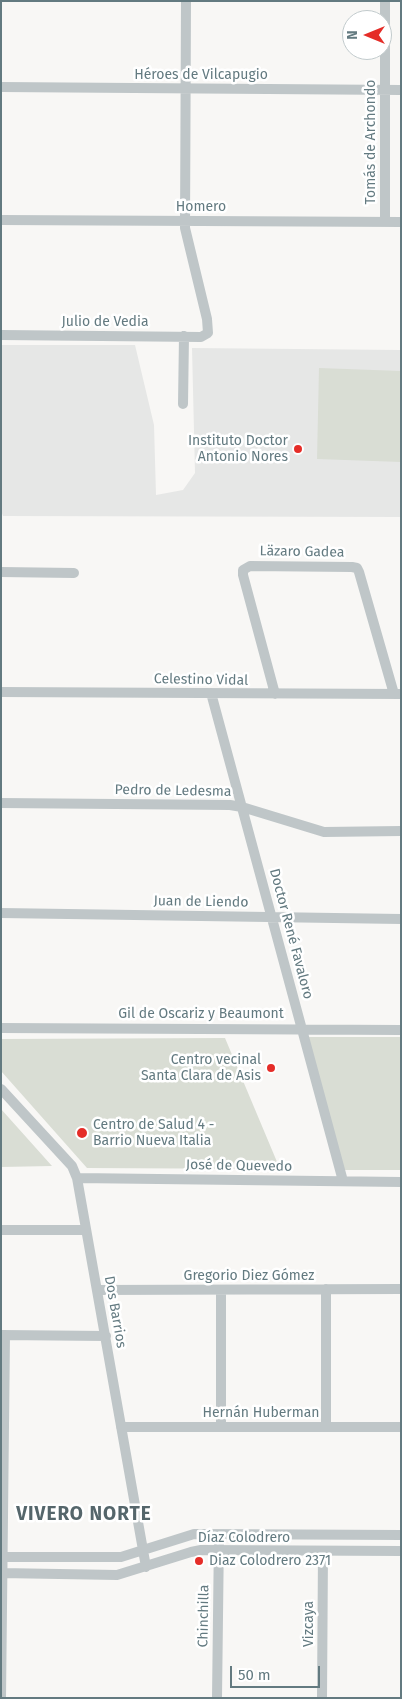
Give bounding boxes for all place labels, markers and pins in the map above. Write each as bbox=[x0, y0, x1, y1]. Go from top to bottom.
place label: Instituto Doctor Antonio Nores bbox=[188, 433, 288, 466]
marker: Instituto Doctor Antonio Nores bbox=[292, 443, 304, 455]
place label: Centro vecinal Santa Clara de Asis bbox=[141, 1052, 261, 1084]
marker: Centro vecinal Santa Clara de Asis bbox=[265, 1062, 277, 1074]
place label: Centro de Salud 4 - Barrio Nueva Italia bbox=[93, 1117, 214, 1150]
marker: Centro de Salud 4 - Barrio Nueva Italia bbox=[75, 1126, 89, 1140]
place label: Diaz Colodrero 2371 bbox=[209, 1553, 331, 1569]
marker: Diaz Colodrero 2371 bbox=[193, 1555, 205, 1567]

